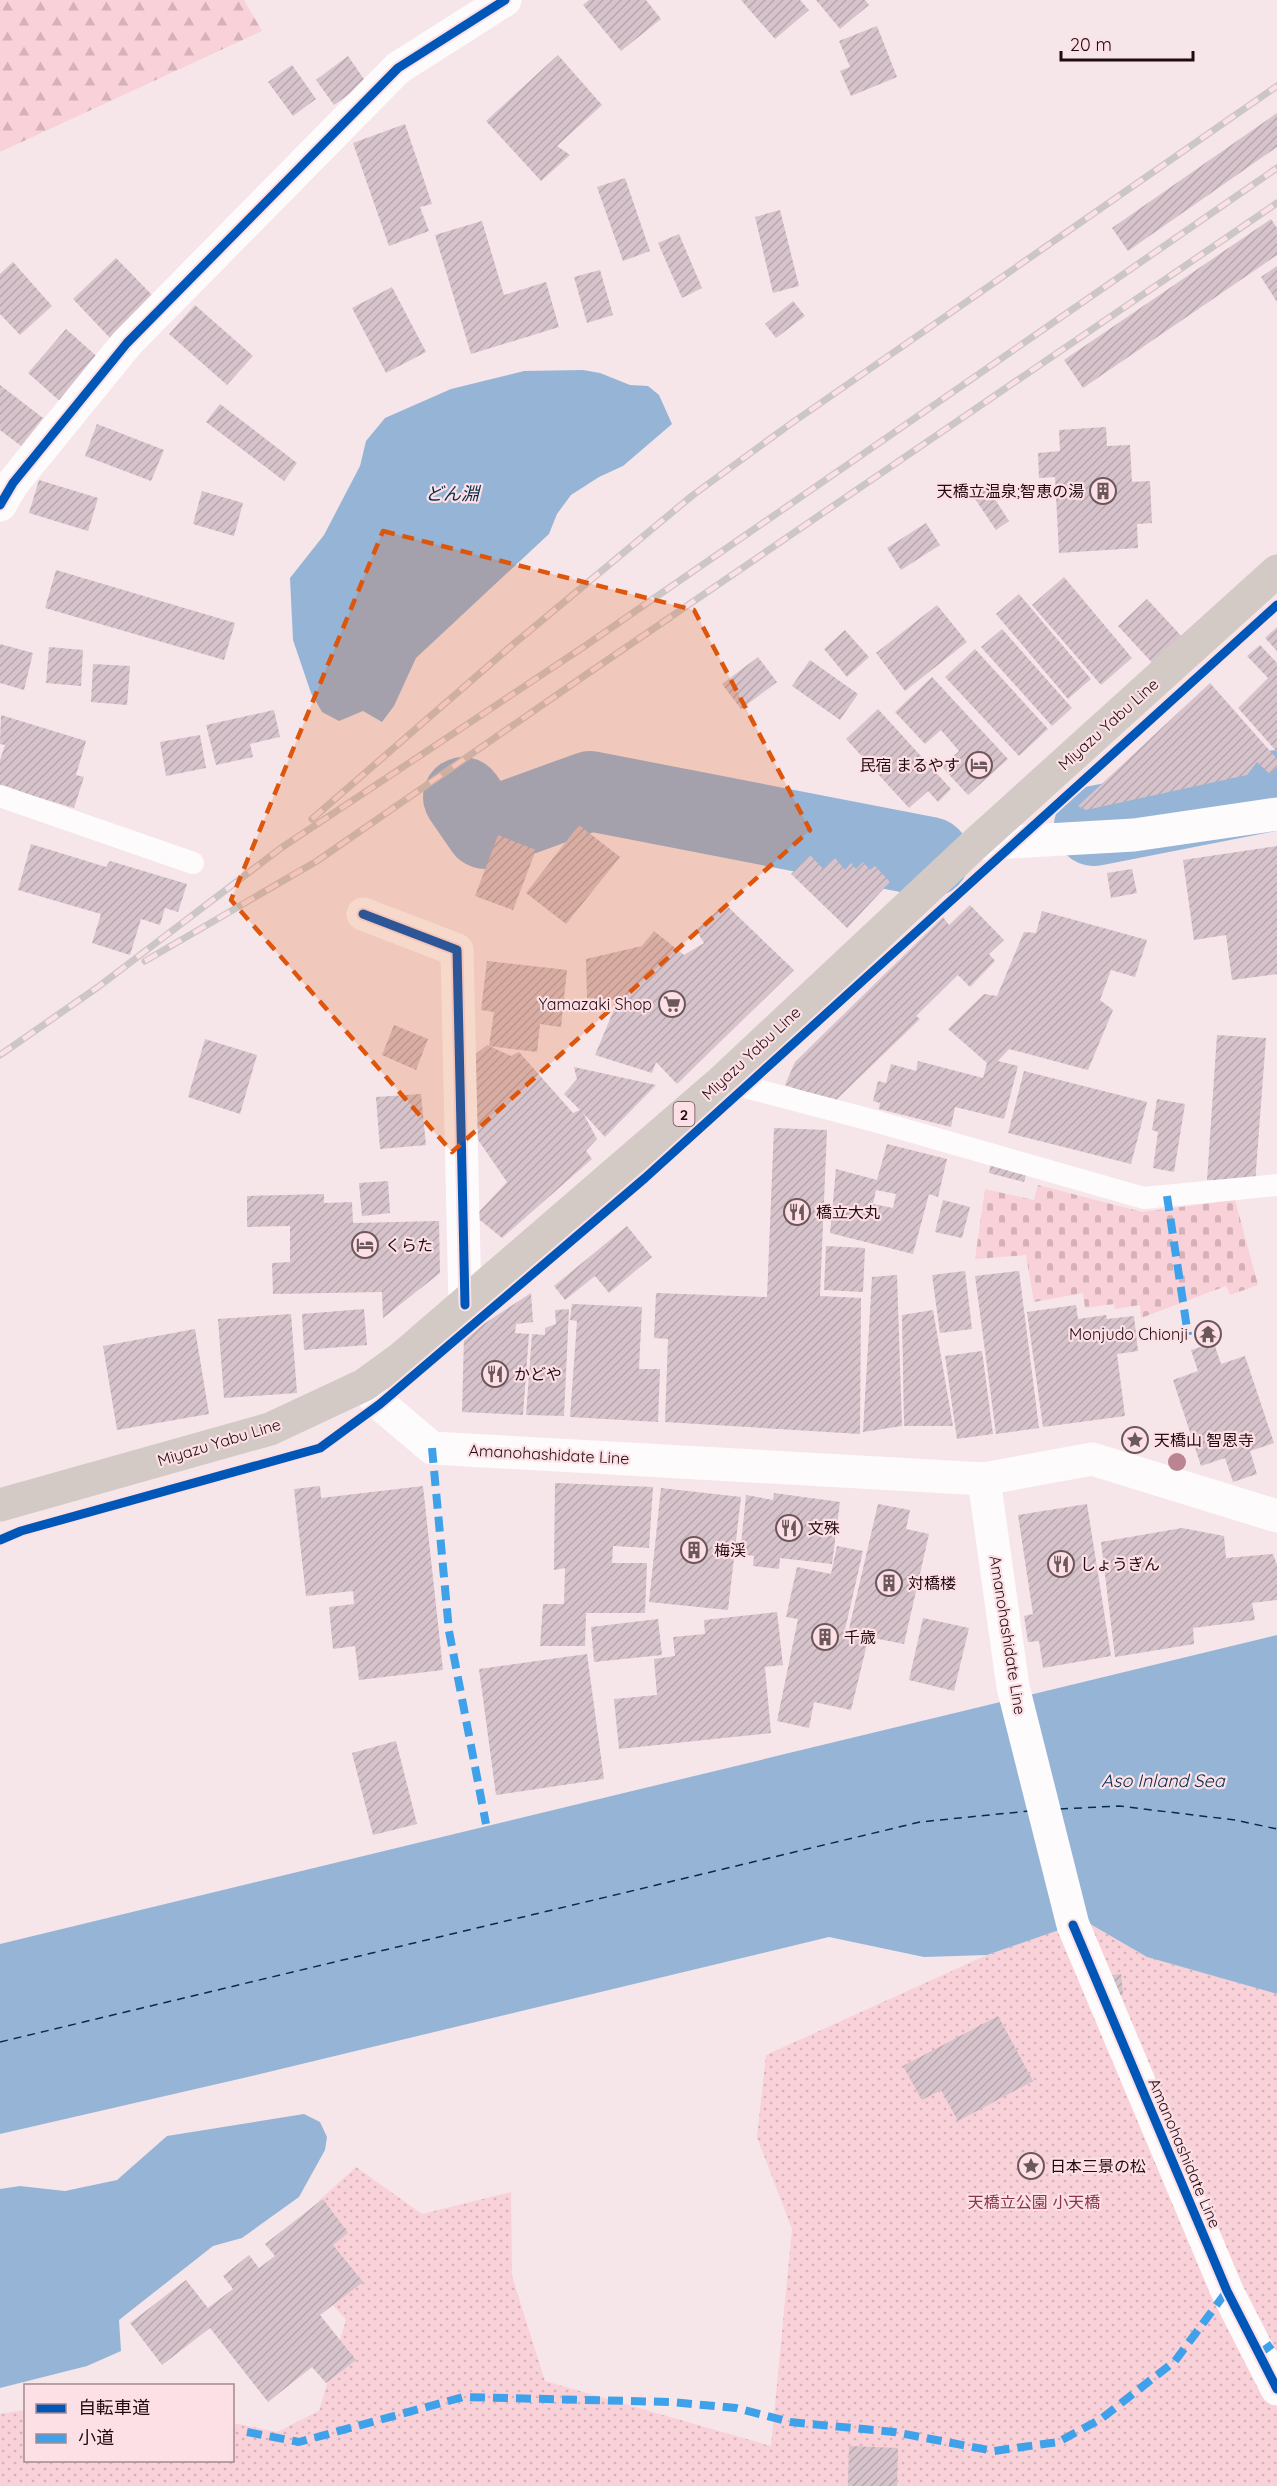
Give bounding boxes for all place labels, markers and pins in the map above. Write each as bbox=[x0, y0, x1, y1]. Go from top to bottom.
building icon: 天橋立温泉;智恵の湯 bbox=[1088, 476, 1118, 506]
place label: 天橋立温泉;智恵の湯 bbox=[937, 481, 1084, 501]
hotel icon: 民宿 まるやす bbox=[964, 750, 994, 780]
place label: 民宿 まるやす bbox=[860, 755, 960, 775]
supermarket icon: Yamazaki Shop bbox=[657, 989, 687, 1019]
place label: Yamazaki Shop bbox=[538, 994, 652, 1014]
restaurant icon: 橋立大丸 bbox=[782, 1197, 812, 1227]
place label: 橋立大丸 bbox=[816, 1202, 880, 1222]
hotel icon: くらた bbox=[350, 1230, 380, 1260]
place label: くらた bbox=[385, 1235, 433, 1255]
temple icon: Monjudo Chionji bbox=[1193, 1319, 1223, 1349]
place label: Monjudo Chionji bbox=[1069, 1324, 1188, 1344]
restaurant icon: かどや bbox=[480, 1359, 510, 1389]
place label: かどや bbox=[514, 1364, 562, 1384]
place icon: 天橋山 智恩寺 bbox=[1120, 1425, 1150, 1455]
place label: 天橋山 智恩寺 bbox=[1154, 1430, 1254, 1450]
restaurant icon: 文殊 bbox=[774, 1513, 804, 1543]
place label: 文殊 bbox=[808, 1518, 840, 1538]
building icon: 梅渓 bbox=[679, 1535, 709, 1565]
place label: 梅渓 bbox=[714, 1540, 746, 1560]
restaurant icon: しょうぎん bbox=[1046, 1549, 1076, 1579]
place label: しょうぎん bbox=[1080, 1554, 1160, 1574]
building icon: 対橋楼 bbox=[874, 1568, 904, 1598]
place label: 対橋楼 bbox=[908, 1573, 956, 1593]
building icon: 千歳 bbox=[810, 1622, 840, 1652]
place label: 千歳 bbox=[844, 1627, 876, 1647]
place icon: 日本三景の松 bbox=[1016, 2151, 1046, 2181]
place label: 日本三景の松 bbox=[1050, 2156, 1146, 2176]

